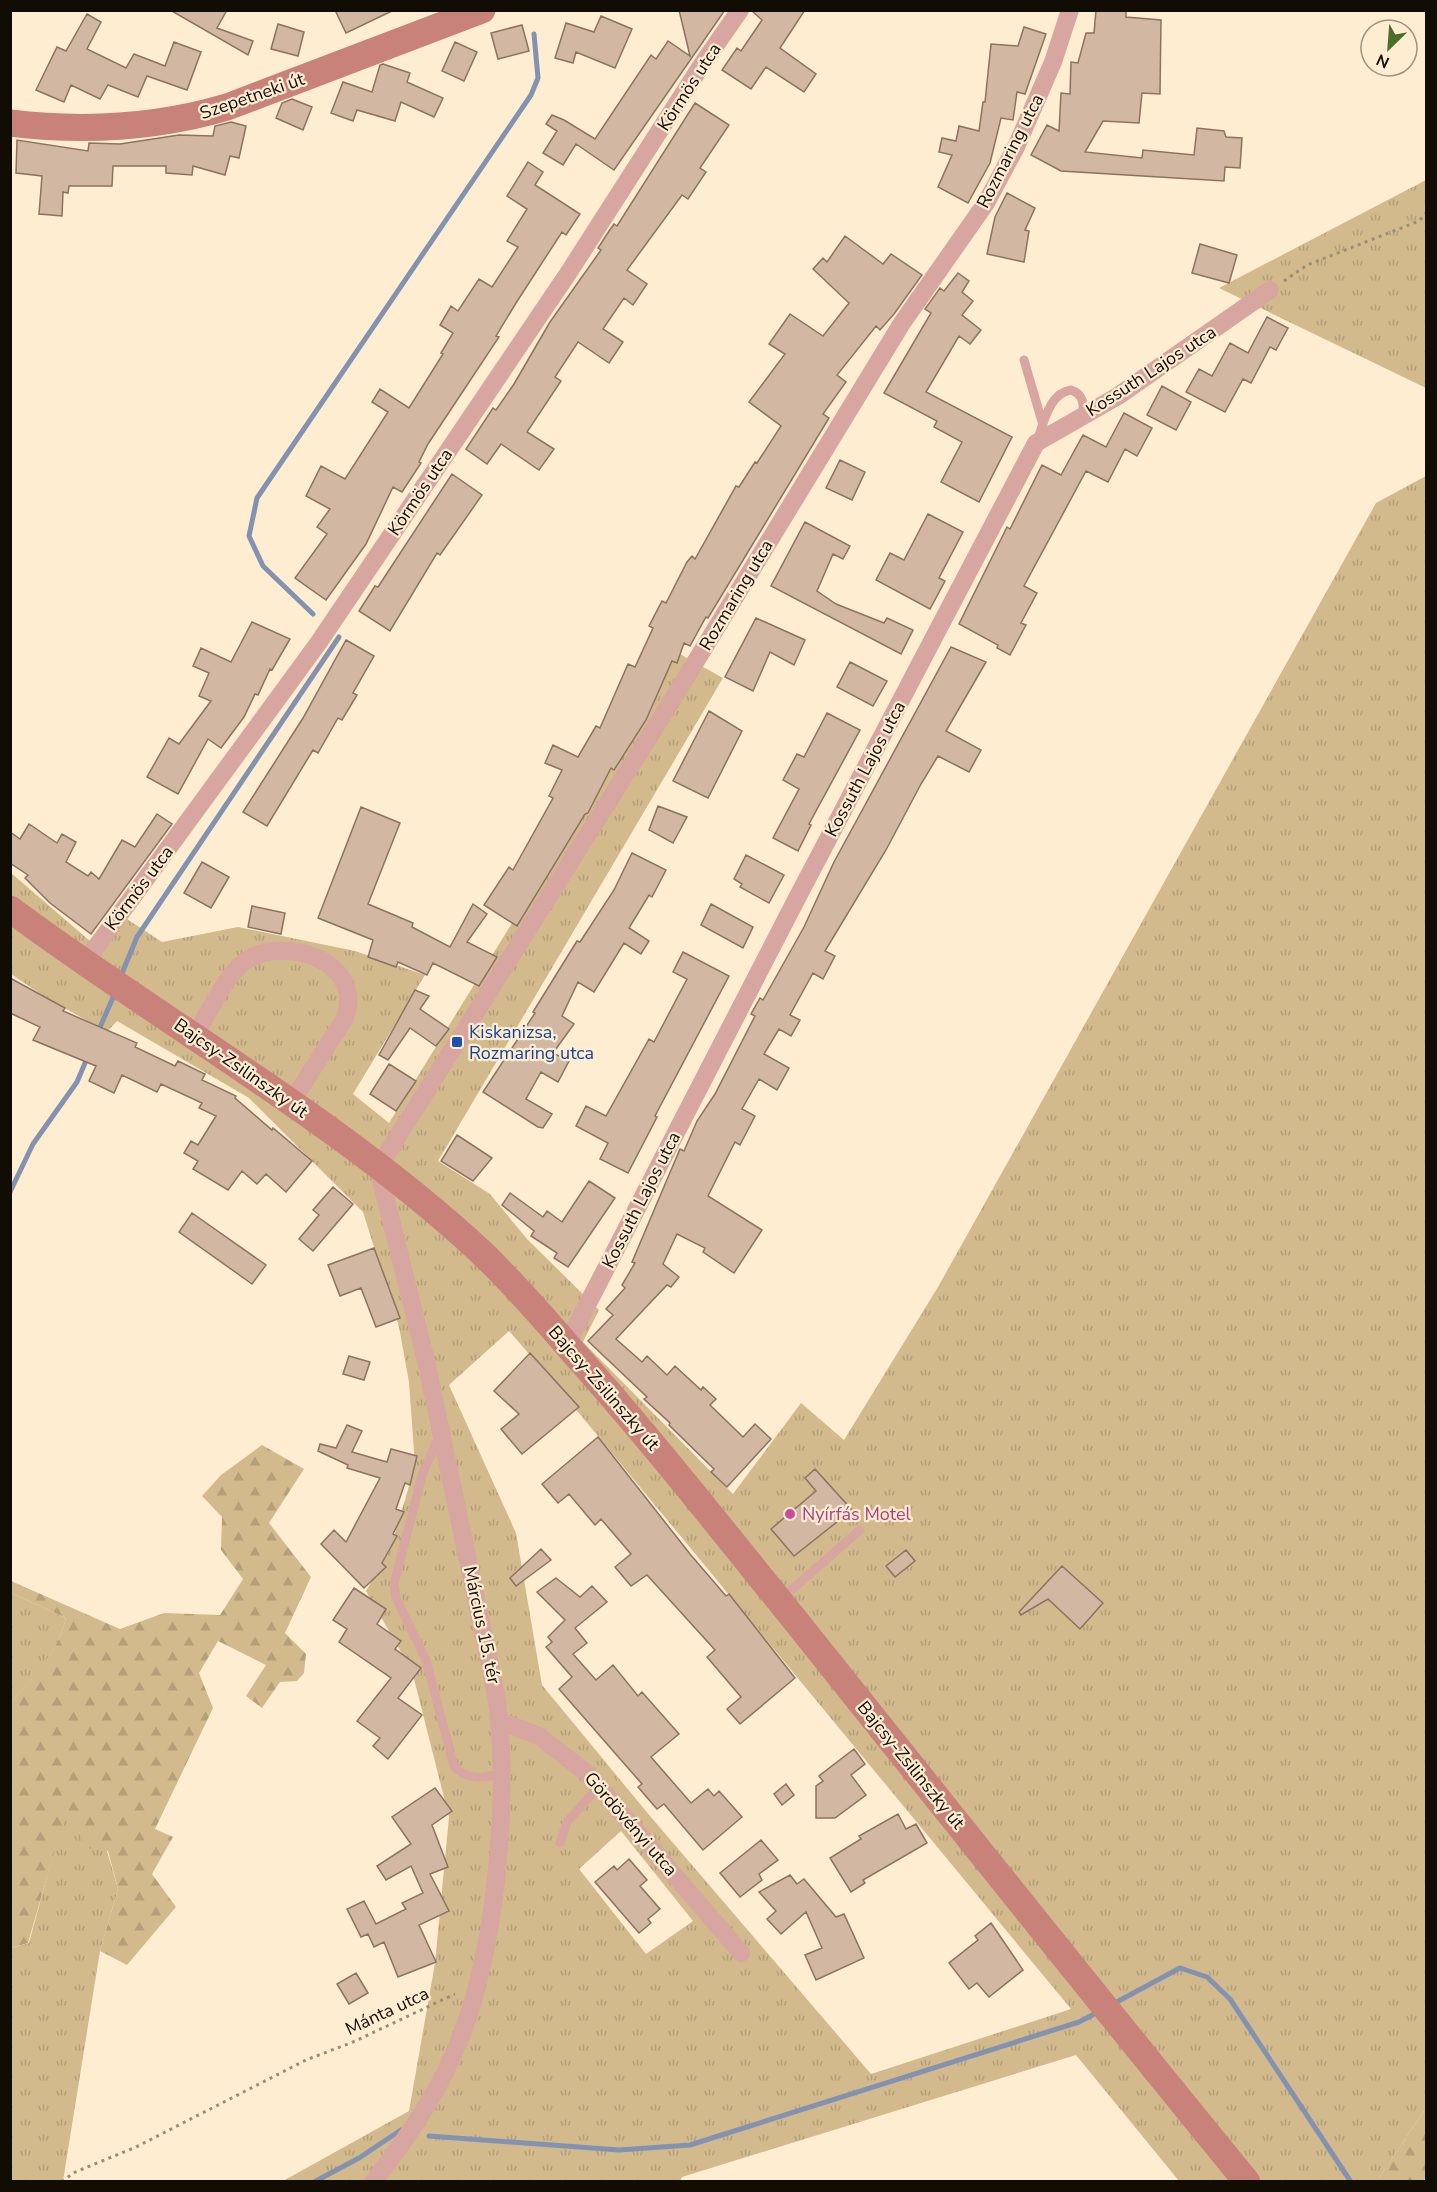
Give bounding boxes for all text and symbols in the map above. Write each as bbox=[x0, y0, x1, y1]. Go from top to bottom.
north arrow bbox=[1359, 18, 1419, 78]
street label: Körmös utca bbox=[652, 38, 726, 136]
text: N bbox=[1373, 48, 1393, 73]
street label: Szepetneki út bbox=[196, 67, 308, 125]
street label: Rozmaring utca bbox=[971, 90, 1049, 212]
street label: Kossuth Lajos utca bbox=[1081, 320, 1221, 422]
street label: Körmös utca bbox=[382, 444, 458, 540]
street label: Rozmaring utca bbox=[693, 535, 779, 655]
street label: Kossuth Lajos utca bbox=[819, 697, 911, 841]
street label: Körmös utca bbox=[99, 841, 179, 935]
street label: Bajcsy-Zsilinszky út bbox=[169, 1013, 313, 1124]
place label: Kiskanizsa, Rozmaring utca bbox=[469, 1020, 594, 1065]
marker: Kiskanizsa, Rozmaring utca bbox=[450, 1035, 464, 1049]
street label: Kossuth Lajos utca bbox=[596, 1127, 686, 1273]
street label: Bajcsy-Zsilinszky út bbox=[543, 1320, 665, 1456]
place label: Nyírfás Motel bbox=[802, 1502, 911, 1526]
marker: Nyírfás Motel bbox=[783, 1507, 797, 1521]
street label: Március 15. tér bbox=[458, 1564, 506, 1687]
street label: Bajcsy-Zsilinszky út bbox=[852, 1696, 971, 1835]
street label: Gördövényi utca bbox=[579, 1767, 683, 1881]
street label: Mánta utca bbox=[341, 1981, 433, 2041]

